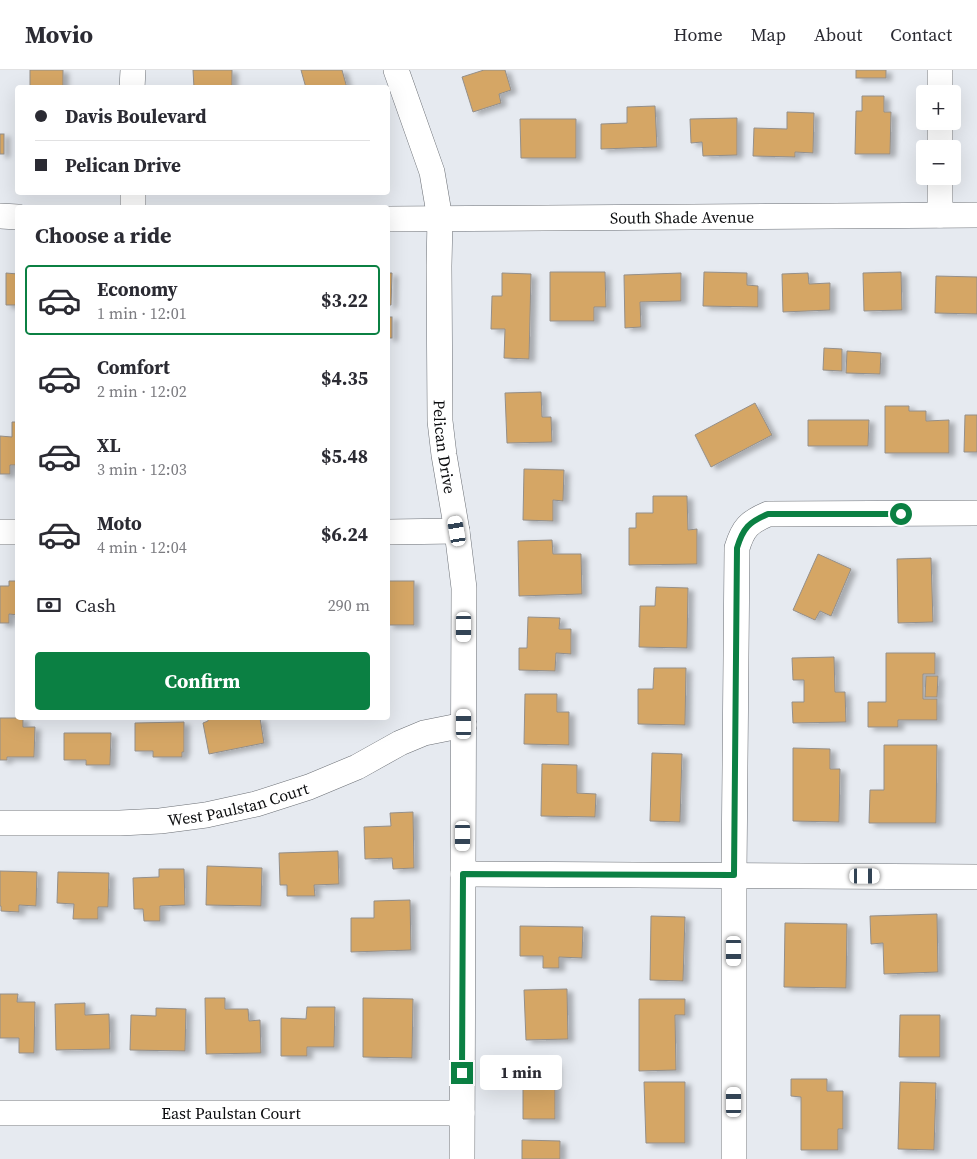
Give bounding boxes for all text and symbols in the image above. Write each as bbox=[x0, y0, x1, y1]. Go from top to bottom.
text: Movio bbox=[25, 18, 93, 51]
text: Home bbox=[674, 22, 723, 47]
text: Map bbox=[751, 22, 786, 47]
text: About bbox=[814, 22, 862, 47]
text: Contact bbox=[890, 22, 952, 47]
map controls bbox=[916, 85, 961, 185]
button: + bbox=[916, 85, 961, 130]
text: Davis Boulevard bbox=[65, 103, 207, 129]
button: − bbox=[916, 140, 961, 185]
text: Pelican Drive bbox=[65, 152, 181, 178]
street label: South Shade Avenue bbox=[610, 206, 754, 228]
text: Choose a ride bbox=[35, 220, 172, 250]
text: Economy bbox=[97, 276, 178, 302]
icon: car bbox=[37, 278, 82, 323]
text: $3.22 bbox=[321, 287, 368, 313]
text: 1 min · 12:01 bbox=[97, 302, 187, 324]
text: Comfort bbox=[97, 354, 170, 380]
icon: car bbox=[37, 356, 82, 401]
text: $4.35 bbox=[321, 365, 368, 391]
text: 2 min · 12:02 bbox=[97, 380, 187, 402]
street label: Pelican Drive bbox=[429, 400, 461, 496]
text: XL bbox=[97, 432, 120, 458]
icon: car bbox=[37, 434, 82, 479]
text: $5.48 bbox=[321, 443, 368, 469]
text: 3 min · 12:03 bbox=[97, 458, 187, 480]
route start bbox=[890, 503, 912, 525]
text: Moto bbox=[97, 510, 142, 536]
icon: car bbox=[37, 512, 82, 557]
car bbox=[447, 515, 466, 547]
text: $6.24 bbox=[321, 521, 368, 547]
text: 4 min · 12:04 bbox=[97, 536, 187, 558]
icon: cash bbox=[35, 591, 63, 619]
text: Cash bbox=[75, 592, 116, 618]
text: 290 m bbox=[328, 594, 370, 616]
car bbox=[456, 612, 471, 642]
button: Confirm bbox=[35, 652, 370, 710]
car bbox=[456, 709, 471, 739]
street label: West Paulstan Court bbox=[166, 777, 312, 831]
car bbox=[455, 821, 470, 851]
car bbox=[850, 869, 880, 884]
car bbox=[726, 936, 741, 966]
callout: 1 min bbox=[480, 1056, 562, 1090]
text: 1 min bbox=[500, 1061, 542, 1083]
route end bbox=[451, 1062, 473, 1084]
car bbox=[726, 1087, 741, 1117]
street label: East Paulstan Court bbox=[161, 1102, 302, 1124]

